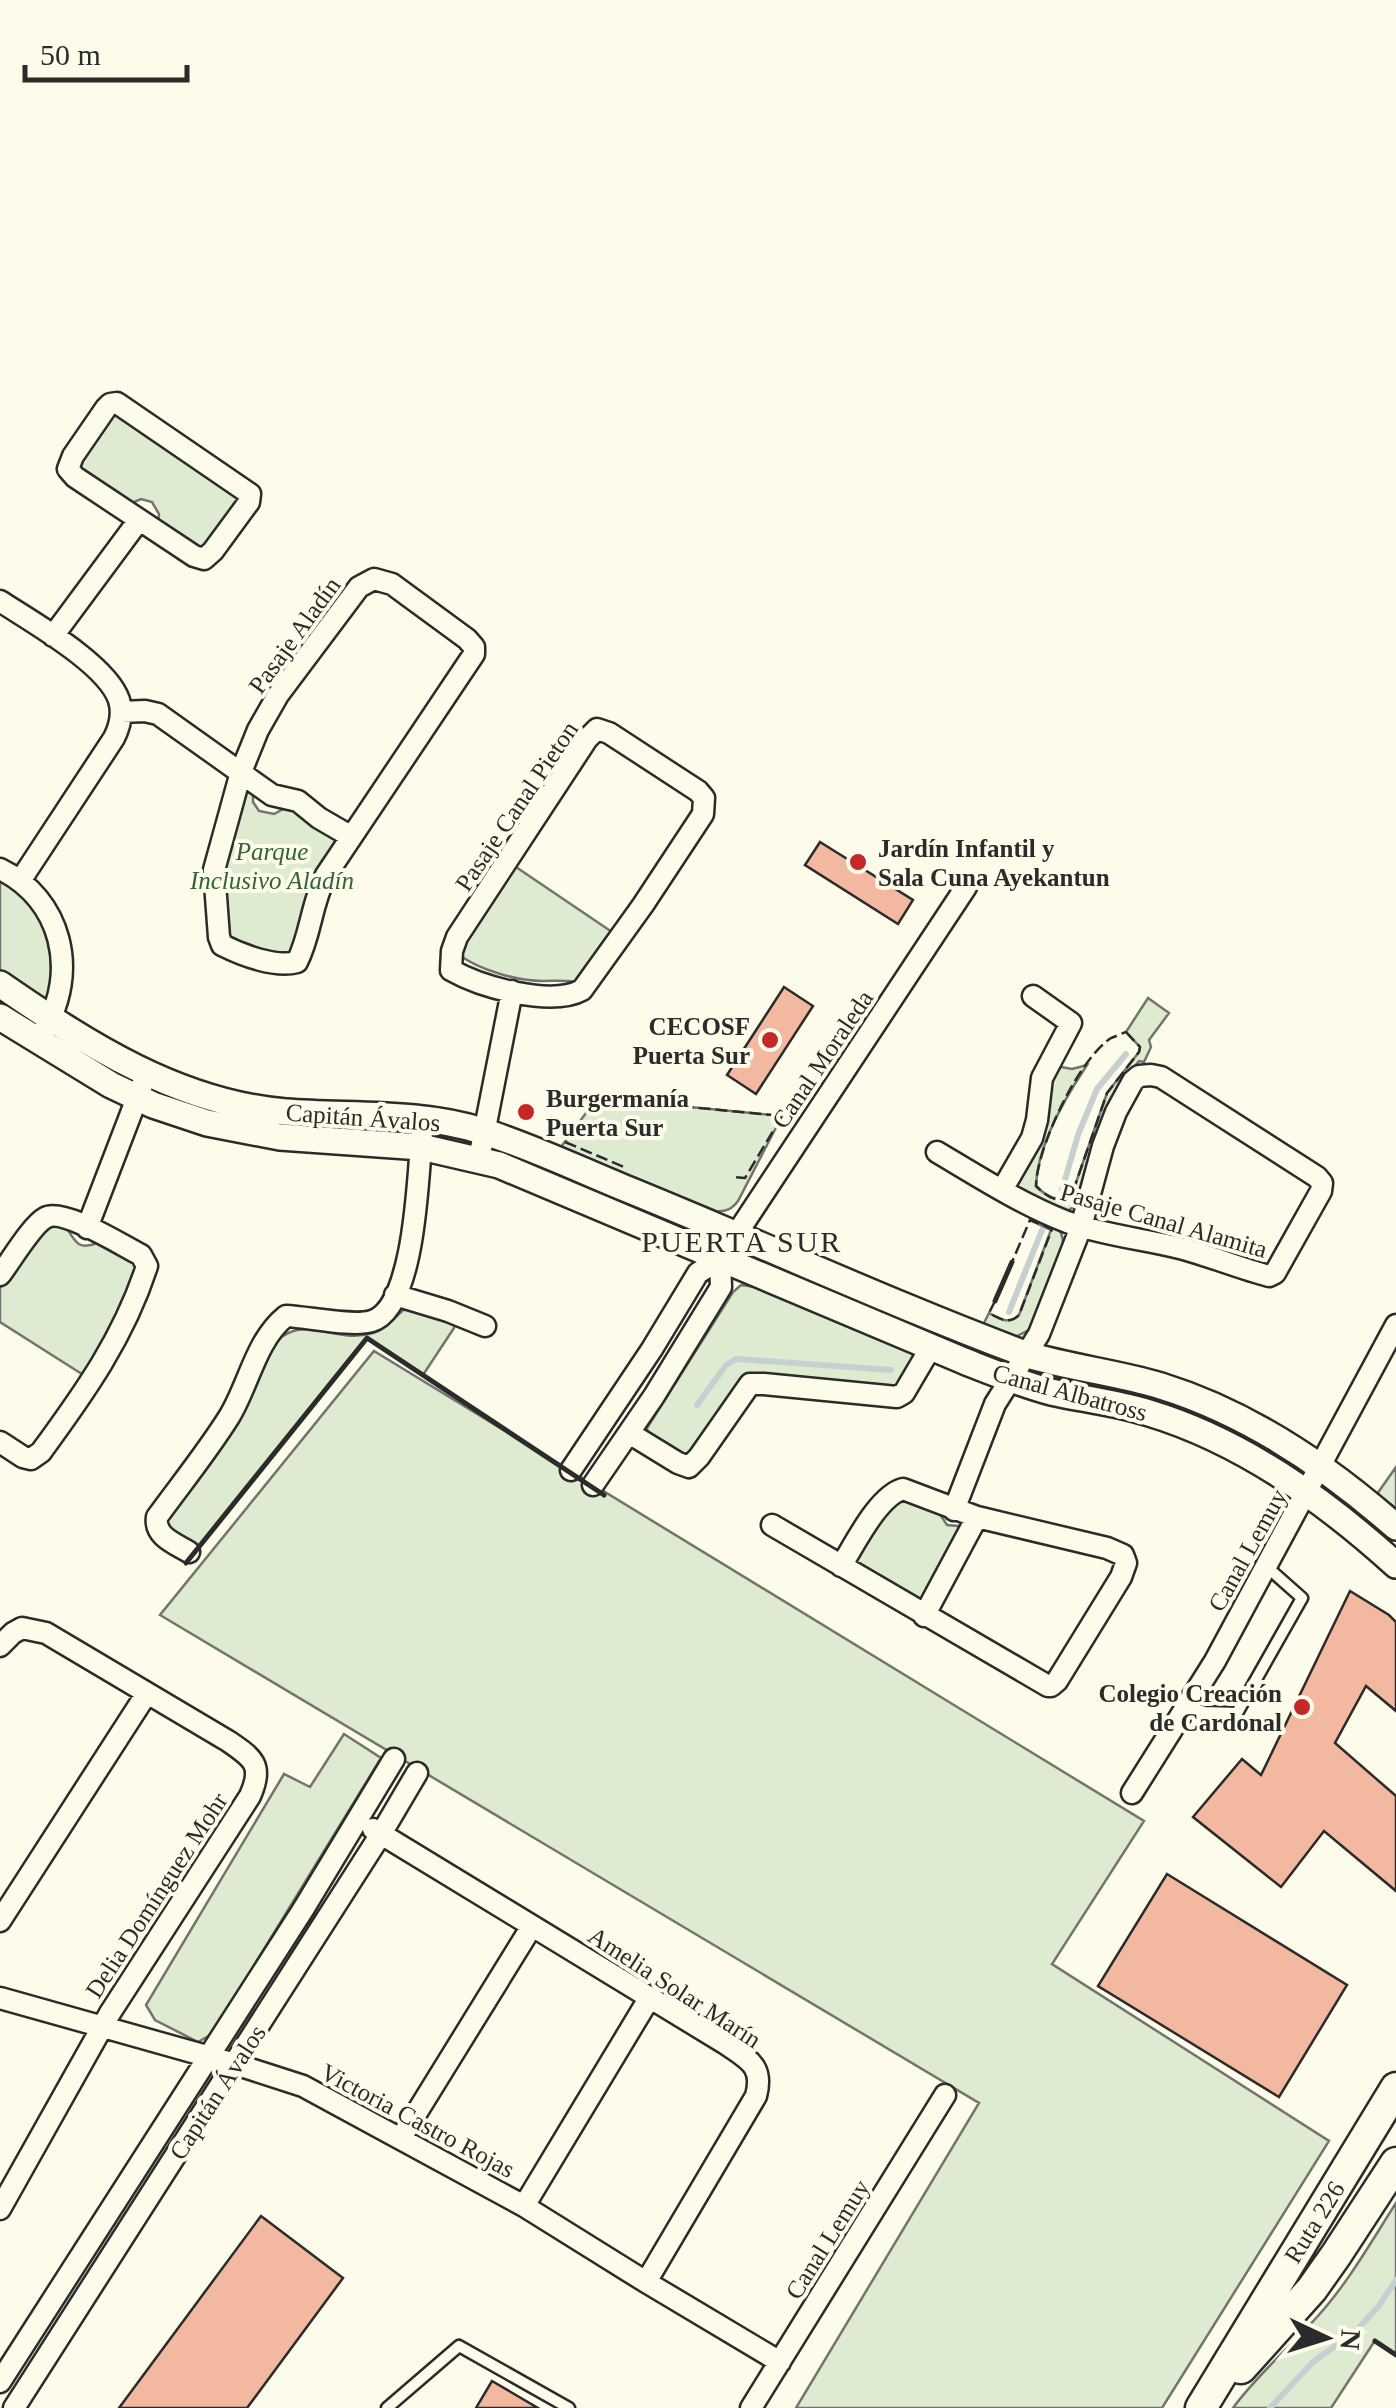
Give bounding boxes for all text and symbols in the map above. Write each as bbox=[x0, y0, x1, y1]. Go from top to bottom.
scale bar bbox=[25, 20, 188, 82]
text: 50 m bbox=[40, 38, 101, 71]
street label: Pasaje Aladín bbox=[243, 572, 346, 699]
street label: Pasaje Canal Pieton bbox=[450, 716, 583, 896]
place label: Jardín Infantil y Sala Cuna Ayekantun bbox=[878, 835, 1110, 891]
park label: Parque Inclusivo Aladín bbox=[189, 838, 354, 894]
marker: Jardín Infantil y Sala Cuna Ayekantun bbox=[847, 851, 869, 873]
street label: Canal Moraleda bbox=[766, 985, 878, 1133]
place label: CECOSF Puerta Sur bbox=[633, 1013, 750, 1069]
marker: CECOSF Puerta Sur bbox=[759, 1029, 781, 1051]
place label: Burgermanía Puerta Sur bbox=[546, 1085, 690, 1141]
street label: Capitán Ávalos bbox=[285, 1099, 441, 1136]
marker: Burgermanía Puerta Sur bbox=[515, 1101, 537, 1123]
street label: Pasaje Canal Alamita bbox=[1057, 1178, 1270, 1263]
district label: PUERTA SUR bbox=[641, 1225, 843, 1258]
street label: Canal Albatross bbox=[990, 1359, 1150, 1426]
street label: Canal Lemuy bbox=[1203, 1484, 1292, 1616]
place label: Colegio Creación de Cardonal bbox=[1098, 1680, 1282, 1736]
marker: Colegio Creación de Cardonal bbox=[1291, 1696, 1313, 1718]
street label: Delia Domínguez Mohr bbox=[80, 1787, 233, 2003]
street label: Amelia Solar Marín bbox=[584, 1922, 766, 2053]
street label: Capitán Ávalos bbox=[164, 2020, 271, 2165]
street label: Victoria Castro Rojas bbox=[316, 2058, 519, 2183]
street label: Canal Lemuy bbox=[780, 2174, 875, 2304]
street label: Ruta 226 bbox=[1279, 2177, 1350, 2268]
north arrow bbox=[1276, 2288, 1376, 2388]
text: N bbox=[1334, 2329, 1367, 2351]

